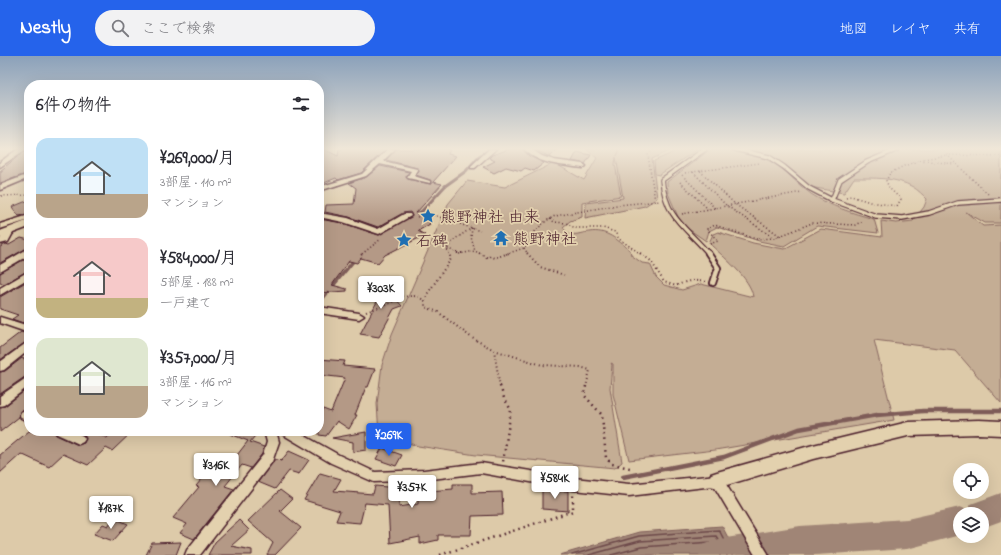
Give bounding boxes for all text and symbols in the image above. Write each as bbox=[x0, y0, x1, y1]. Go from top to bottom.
search box bbox=[95, 10, 375, 46]
text: Nestly bbox=[20, 15, 71, 42]
icon: search bbox=[109, 17, 131, 39]
text: ここで検索 bbox=[141, 18, 216, 40]
text: 地図 bbox=[840, 19, 868, 40]
text: レイヤ bbox=[890, 19, 931, 40]
text: 共有 bbox=[953, 19, 981, 40]
text: 6件の物件 bbox=[36, 93, 111, 118]
icon: filters bbox=[290, 93, 312, 115]
text: ¥269,000/月 bbox=[160, 146, 235, 171]
icon: home bbox=[68, 154, 116, 202]
text: 3部屋 · 110 m² bbox=[160, 173, 232, 192]
text: マンション bbox=[160, 194, 224, 213]
place label: 熊野神社 由来 bbox=[440, 206, 540, 230]
place icon: 熊野神社 由来 bbox=[419, 207, 437, 225]
place label: 熊野神社 bbox=[513, 228, 577, 252]
temple icon: 熊野神社 bbox=[492, 229, 510, 247]
place label: 石碑 bbox=[416, 230, 448, 254]
place icon: 石碑 bbox=[395, 231, 413, 249]
text: ¥584,000/月 bbox=[160, 246, 237, 271]
icon: home bbox=[68, 254, 116, 302]
text: 5部屋 · 188 m² bbox=[160, 273, 234, 292]
pin: ¥303K bbox=[353, 276, 409, 310]
text: ¥303K bbox=[367, 279, 395, 298]
text: 一戸建て bbox=[160, 294, 212, 313]
text: ¥357,000/月 bbox=[160, 346, 238, 371]
icon: home bbox=[68, 354, 116, 402]
text: 3部屋 · 116 m² bbox=[160, 373, 232, 392]
text: マンション bbox=[160, 394, 224, 413]
pin: ¥269K bbox=[361, 423, 417, 457]
text: ¥269K bbox=[375, 426, 403, 445]
pin: ¥316K bbox=[188, 453, 244, 487]
text: ¥316K bbox=[203, 456, 229, 475]
map controls bbox=[953, 463, 989, 543]
button: locate bbox=[953, 463, 989, 499]
pin: ¥584K bbox=[527, 466, 583, 500]
text: ¥584K bbox=[540, 469, 570, 488]
pin: ¥357K bbox=[384, 475, 440, 509]
text: ¥357K bbox=[397, 478, 427, 497]
pin: ¥187K bbox=[83, 496, 139, 530]
text: ¥187K bbox=[98, 499, 124, 518]
button: layers bbox=[953, 507, 989, 543]

